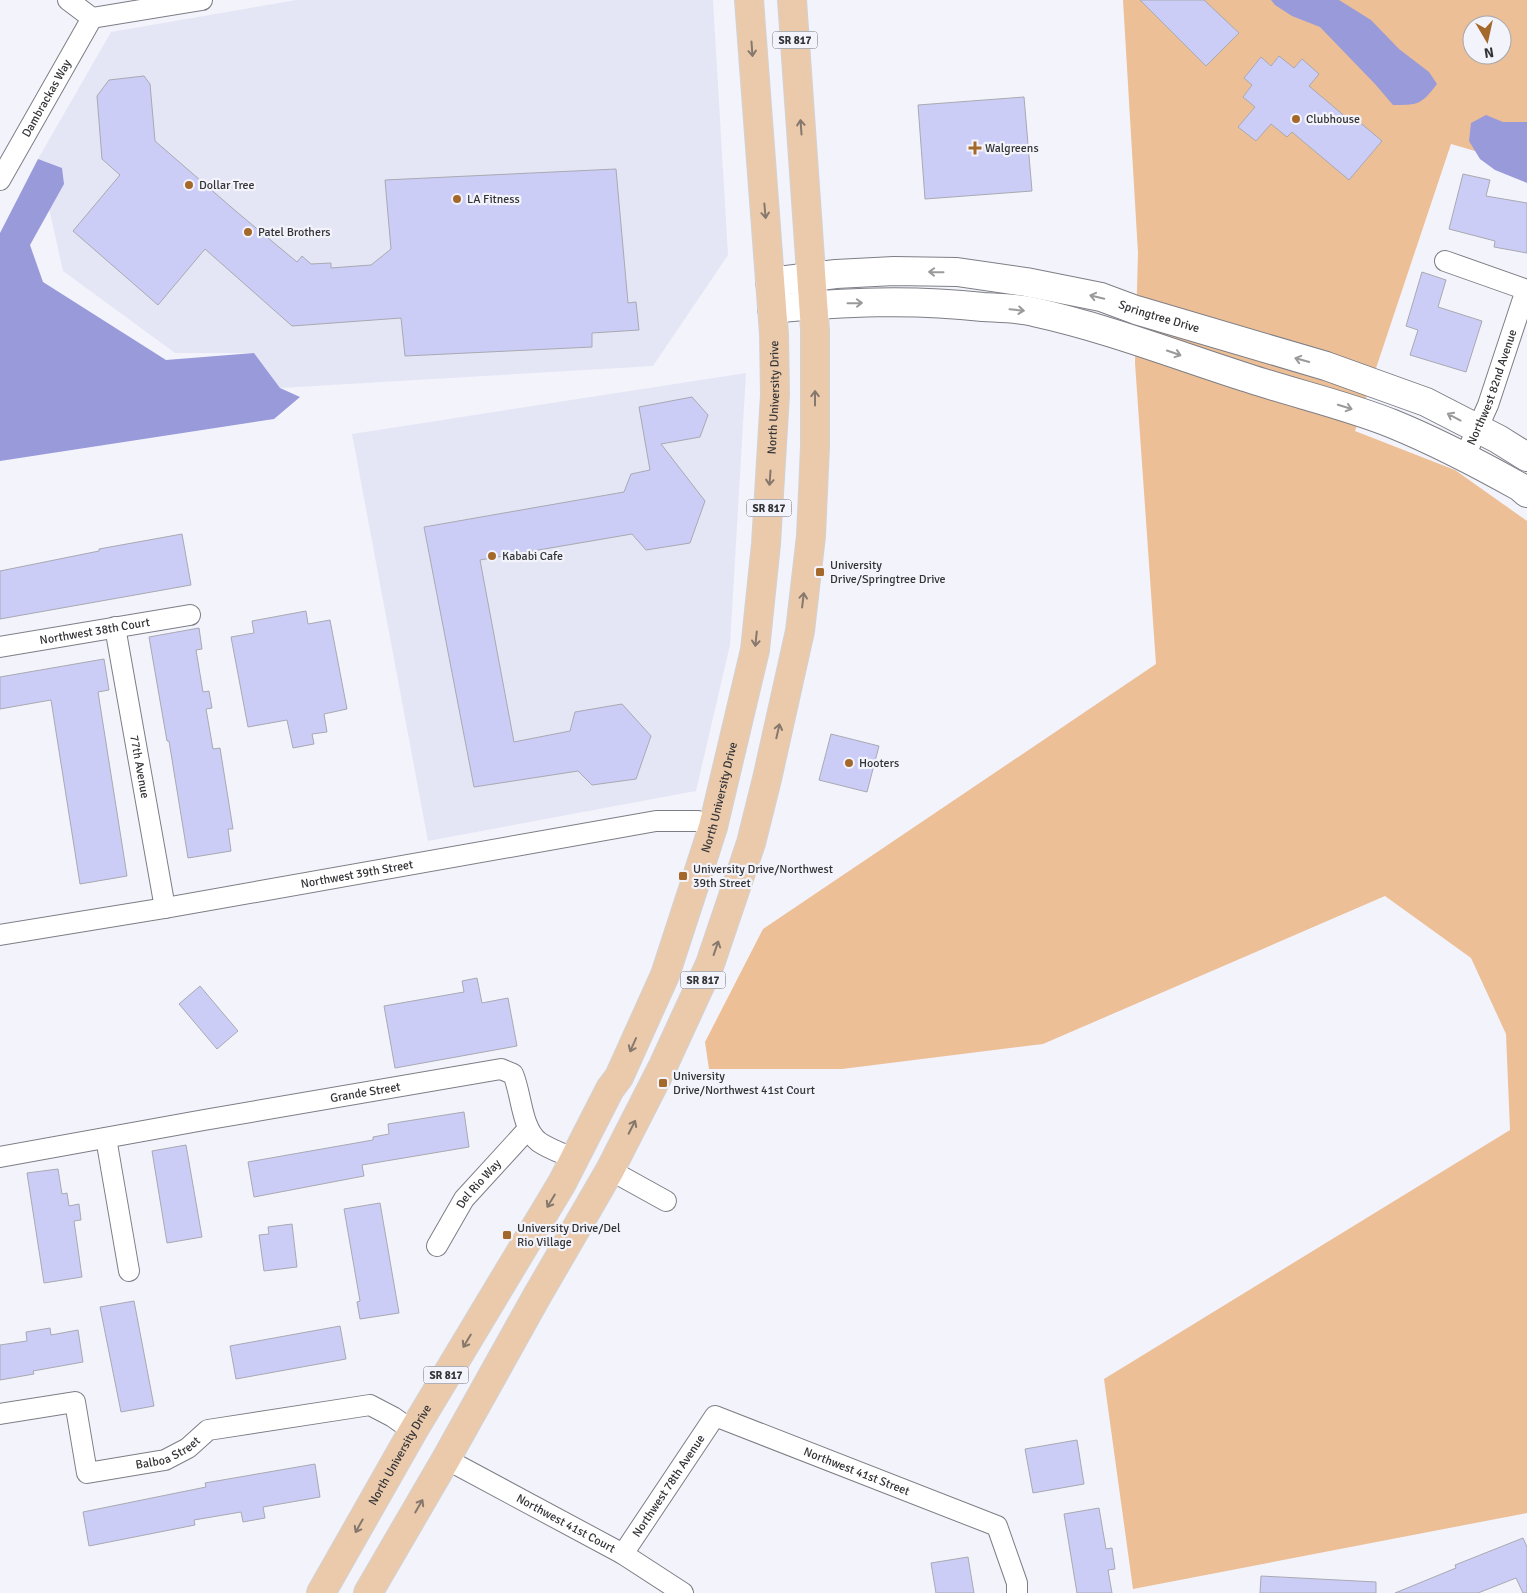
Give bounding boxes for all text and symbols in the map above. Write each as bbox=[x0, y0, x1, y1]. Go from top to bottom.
north arrow bbox=[1462, 15, 1512, 65]
road number: SR 817 bbox=[772, 32, 818, 48]
one-way arrow bbox=[748, 40, 757, 56]
text: N bbox=[1483, 43, 1495, 62]
street label: Dambrackas Way bbox=[19, 57, 75, 140]
place label: Clubhouse bbox=[1306, 112, 1360, 127]
marker: Clubhouse bbox=[1290, 113, 1302, 125]
one-way arrow bbox=[796, 119, 805, 135]
place label: Walgreens bbox=[985, 141, 1039, 156]
marker: Walgreens bbox=[969, 142, 981, 154]
place label: Dollar Tree bbox=[199, 178, 255, 193]
marker: Dollar Tree bbox=[183, 179, 195, 191]
place label: LA Fitness bbox=[467, 192, 520, 207]
marker: LA Fitness bbox=[451, 193, 463, 205]
one-way arrow bbox=[760, 202, 769, 218]
place label: Patel Brothers bbox=[258, 225, 331, 240]
marker: Patel Brothers bbox=[242, 226, 254, 238]
one-way arrow bbox=[929, 267, 945, 277]
one-way arrow bbox=[1089, 292, 1105, 301]
street label: Springtree Drive bbox=[1116, 297, 1201, 336]
one-way arrow bbox=[846, 298, 863, 308]
one-way arrow bbox=[1009, 305, 1025, 315]
street label: Northwest 82nd Avenue bbox=[1464, 328, 1520, 448]
street label: North University Drive bbox=[764, 340, 783, 455]
one-way arrow bbox=[1165, 349, 1181, 359]
one-way arrow bbox=[1295, 354, 1311, 364]
one-way arrow bbox=[810, 390, 820, 406]
one-way arrow bbox=[1337, 403, 1353, 413]
one-way arrow bbox=[1447, 411, 1462, 421]
one-way arrow bbox=[766, 469, 775, 485]
road number: SR 817 bbox=[746, 499, 792, 516]
place label: Kababi Cafe bbox=[502, 549, 563, 564]
marker: Kababi Cafe bbox=[486, 550, 498, 562]
place label: University Drive/Springtree Drive bbox=[830, 558, 946, 587]
marker: University Drive/Springtree Drive bbox=[814, 566, 826, 578]
one-way arrow bbox=[798, 592, 808, 608]
street label: Northwest 38th Court bbox=[39, 615, 151, 648]
one-way arrow bbox=[751, 631, 761, 647]
one-way arrow bbox=[774, 724, 783, 740]
street label: 77th Avenue bbox=[126, 734, 152, 800]
street label: North University Drive bbox=[698, 740, 741, 855]
place label: Hooters bbox=[859, 756, 899, 771]
marker: Hooters bbox=[843, 757, 855, 769]
street label: Northwest 39th Street bbox=[299, 857, 414, 892]
place label: University Drive/Northwest 39th Street bbox=[693, 862, 833, 891]
marker: University Drive/Northwest 39th Street bbox=[677, 870, 689, 882]
one-way arrow bbox=[711, 940, 721, 956]
road number: SR 817 bbox=[680, 972, 726, 988]
one-way arrow bbox=[627, 1037, 637, 1052]
place label: University Drive/Northwest 41st Court bbox=[673, 1069, 815, 1098]
marker: University Drive/Northwest 41st Court bbox=[657, 1077, 669, 1089]
street label: Grande Street bbox=[329, 1079, 402, 1106]
one-way arrow bbox=[628, 1120, 637, 1135]
street label: Del Rio Way bbox=[453, 1156, 505, 1211]
one-way arrow bbox=[545, 1194, 555, 1208]
place label: University Drive/Del Rio Village bbox=[517, 1221, 621, 1250]
marker: University Drive/Del Rio Village bbox=[501, 1229, 513, 1241]
one-way arrow bbox=[461, 1333, 471, 1347]
road number: SR 817 bbox=[424, 1366, 468, 1384]
street label: North University Drive bbox=[365, 1402, 435, 1508]
street label: Northwest 78th Avenue bbox=[629, 1432, 708, 1540]
street label: Balboa Street bbox=[134, 1434, 204, 1473]
street label: Northwest 41st Street bbox=[801, 1444, 912, 1499]
street label: Northwest 41st Court bbox=[513, 1491, 618, 1556]
one-way arrow bbox=[414, 1498, 424, 1513]
one-way arrow bbox=[353, 1519, 363, 1533]

